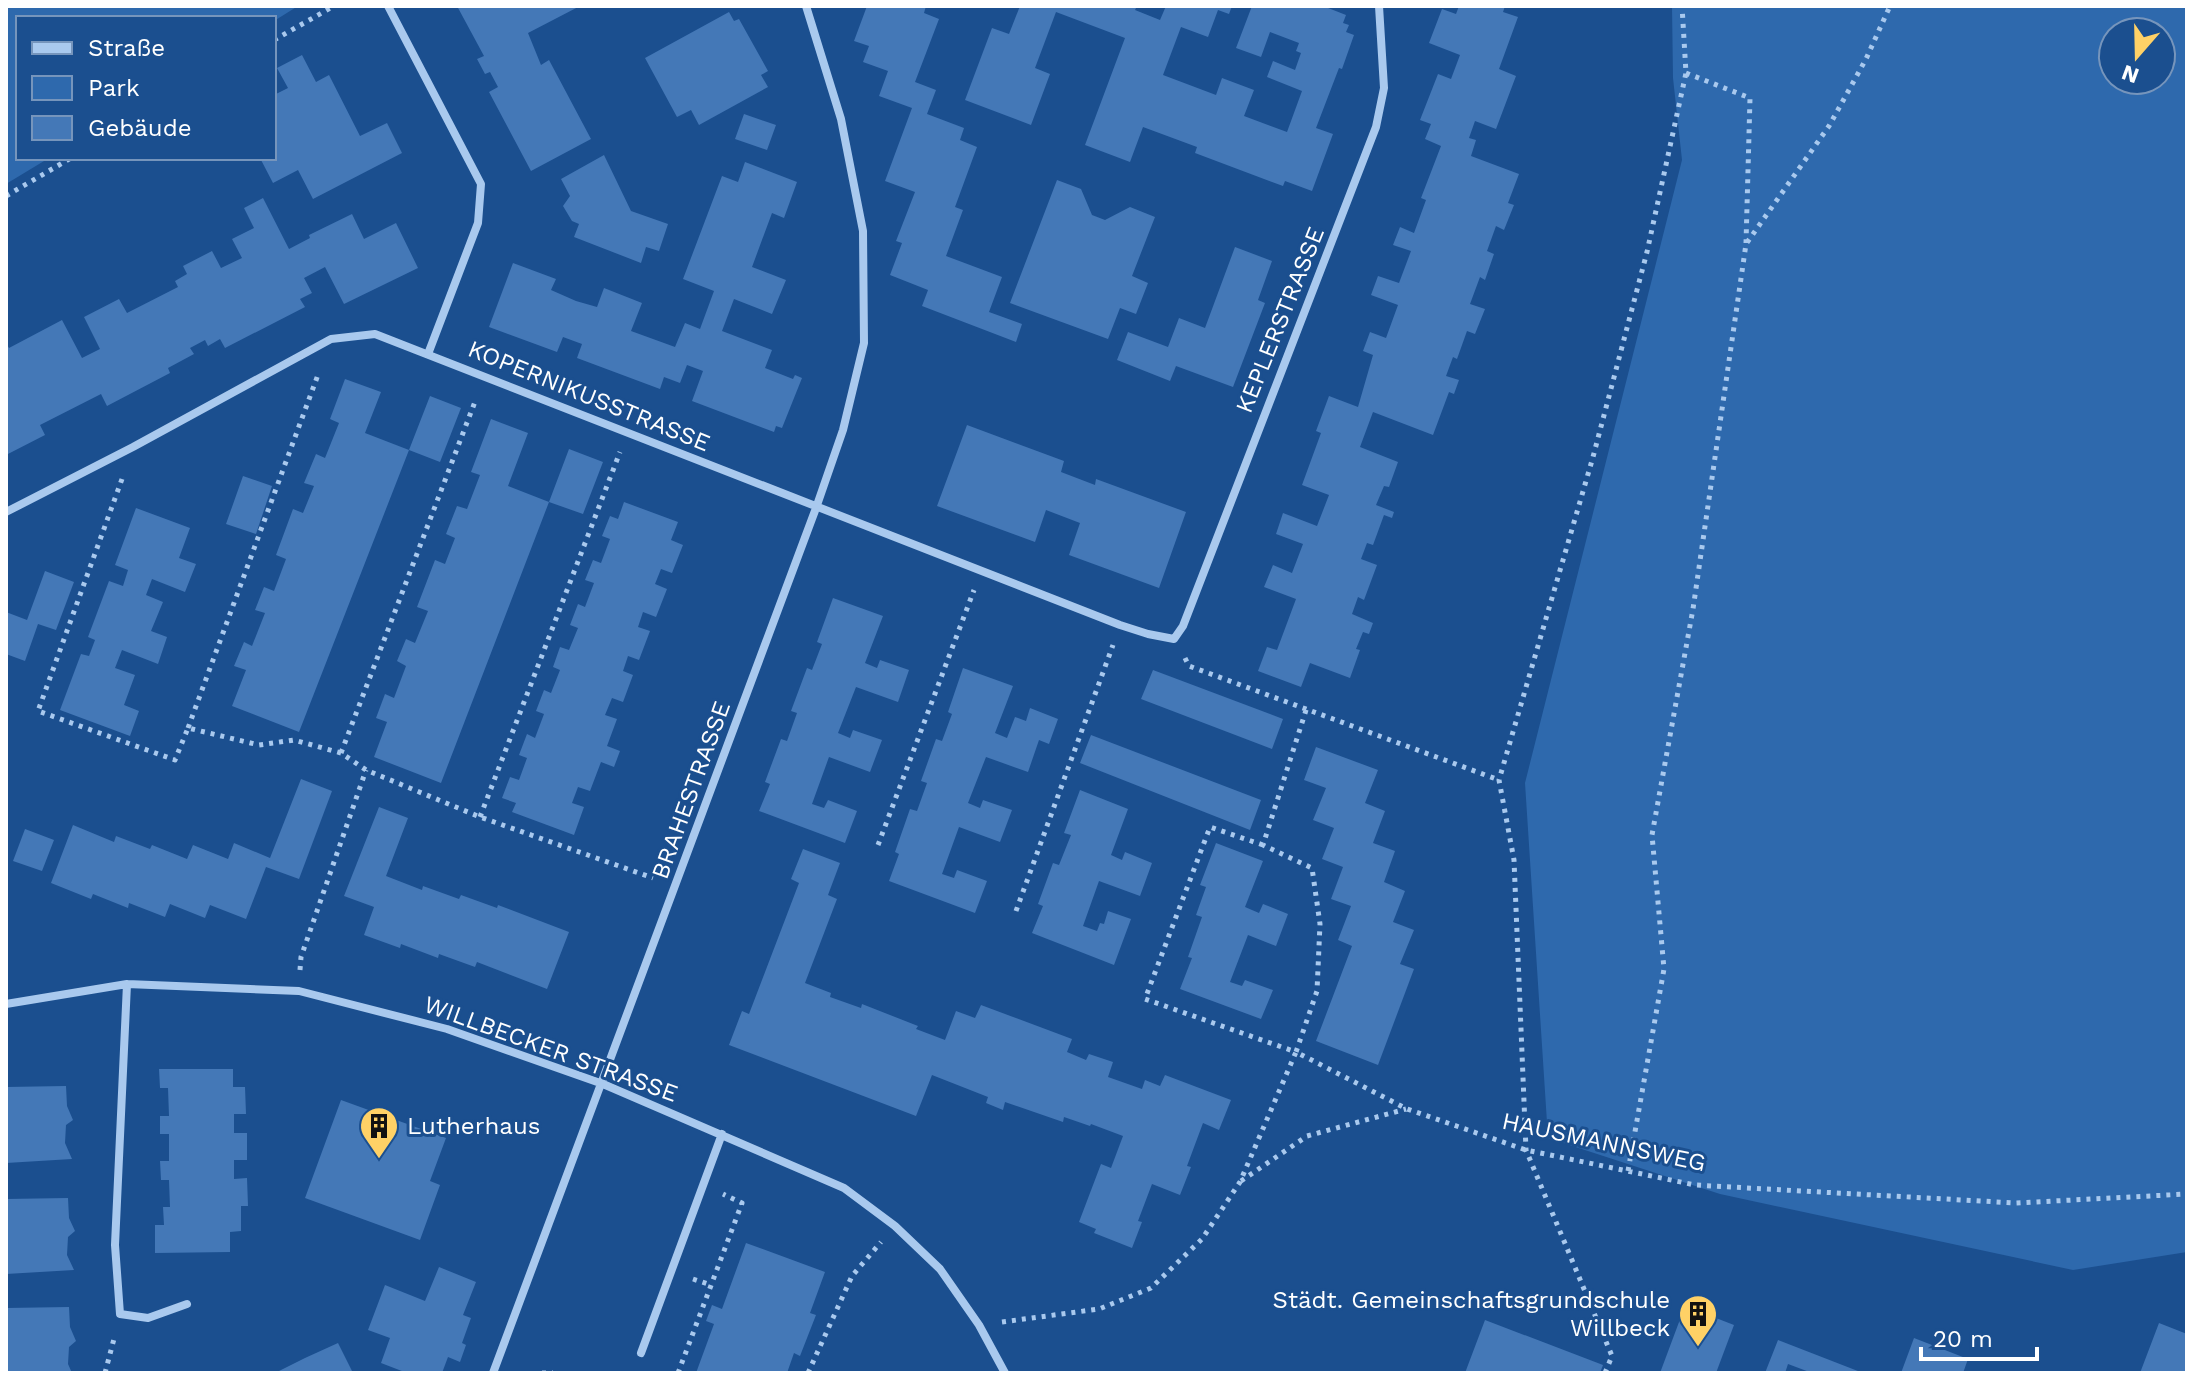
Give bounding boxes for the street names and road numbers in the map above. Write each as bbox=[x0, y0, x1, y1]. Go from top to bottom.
street label: KEPLERSTRASSE bbox=[1230, 223, 1330, 417]
street label: KOPERNIKUSSTRASSE bbox=[464, 335, 714, 457]
street label: BRAHESTRASSE bbox=[646, 697, 736, 883]
street label: WILLBECKER STRASSE bbox=[420, 990, 682, 1108]
street label: HAUSMANNSWEG bbox=[1500, 1107, 1708, 1177]

